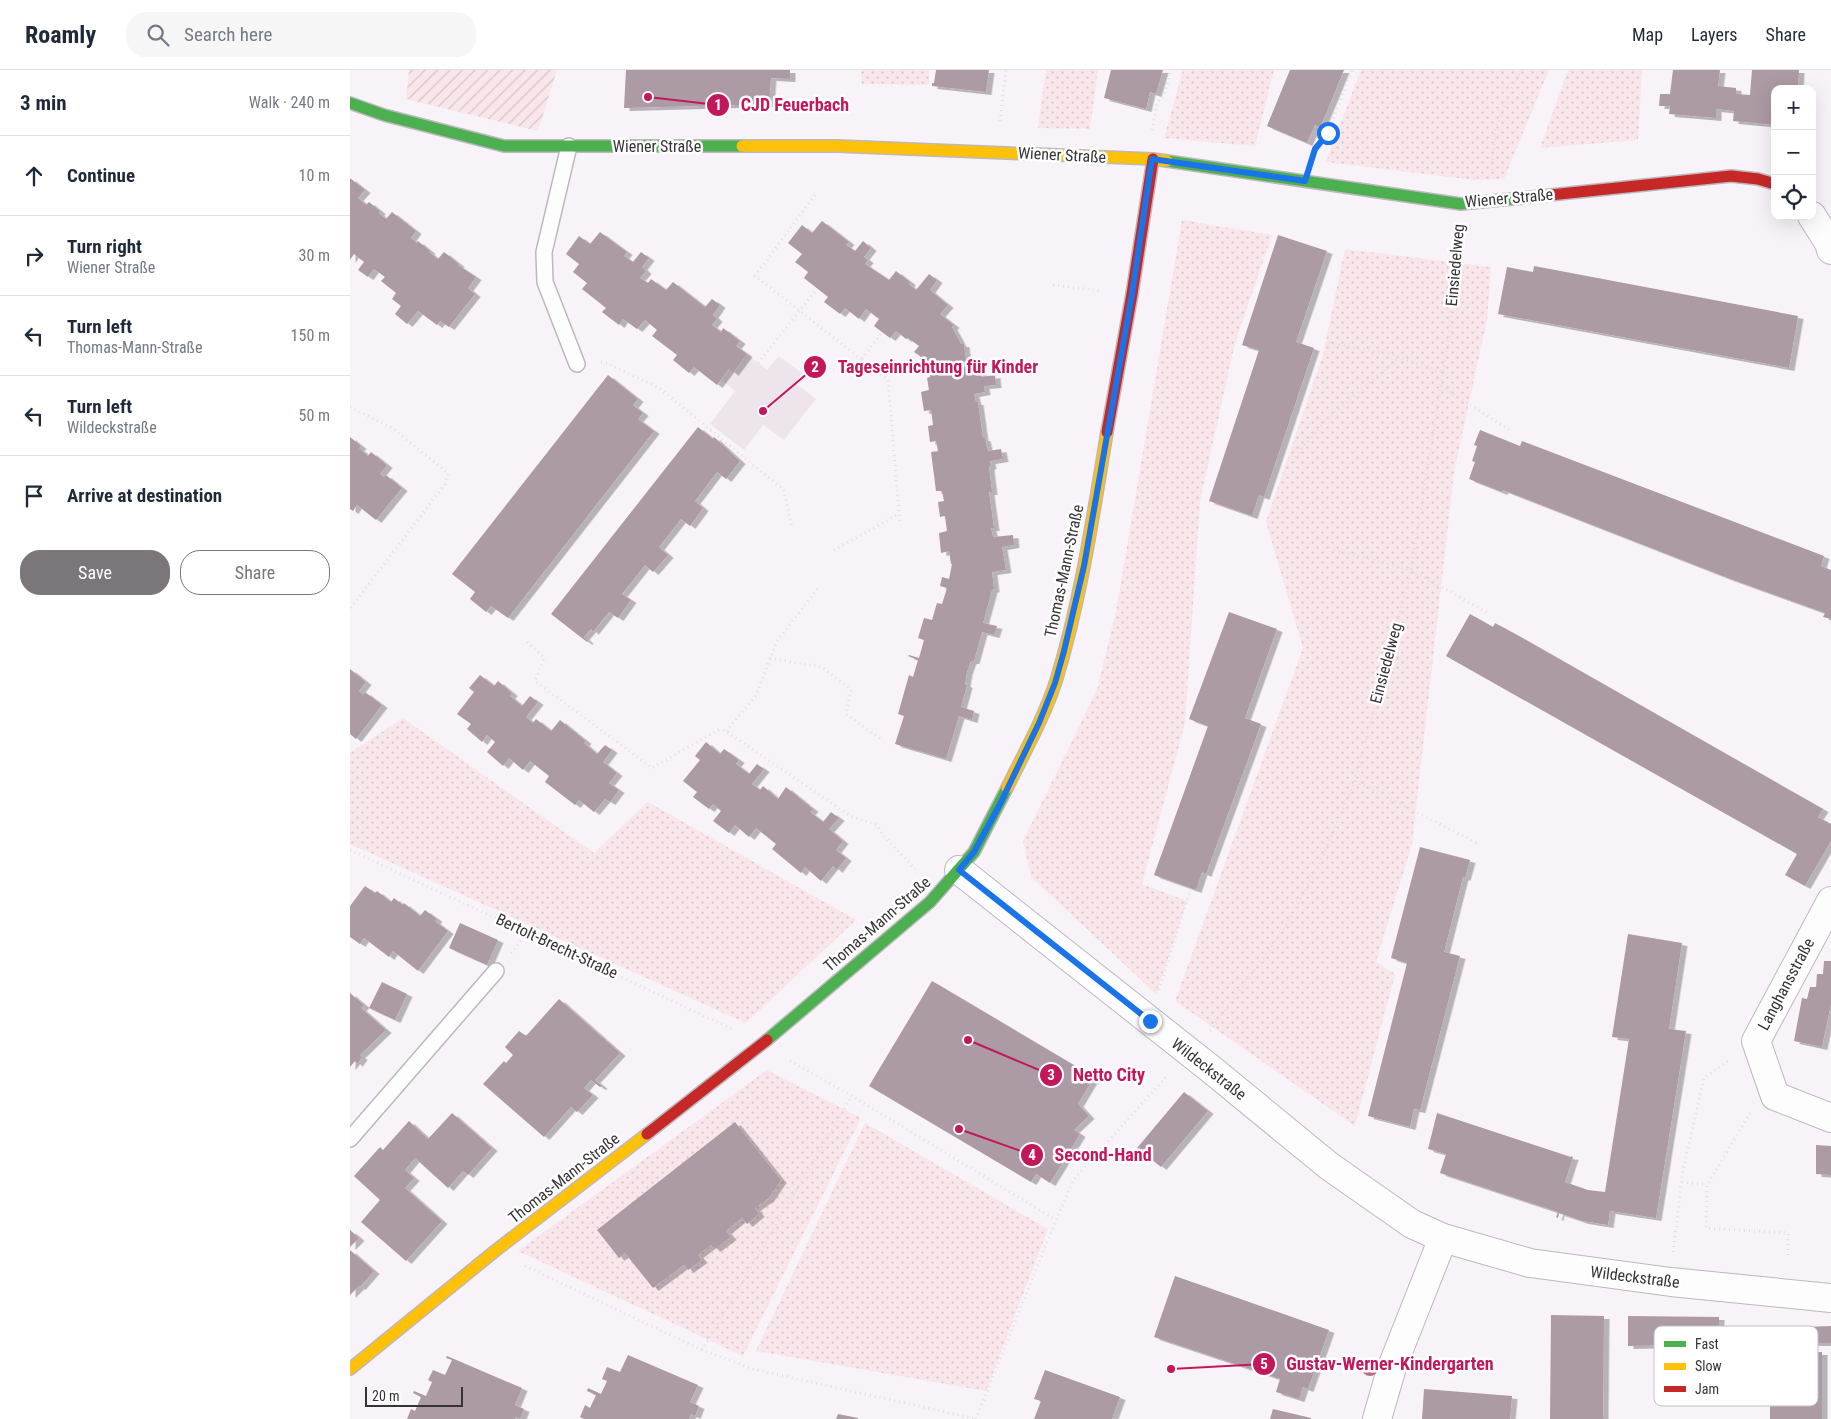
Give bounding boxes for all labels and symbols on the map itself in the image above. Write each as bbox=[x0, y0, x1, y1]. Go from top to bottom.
callout: CJD Feuerbach bbox=[706, 88, 859, 121]
text: CJD Feuerbach bbox=[741, 94, 849, 115]
text: 1 bbox=[714, 96, 722, 114]
route start bbox=[1317, 122, 1340, 145]
street label: Wiener Straße bbox=[613, 137, 701, 156]
street label: Wiener Straße bbox=[1017, 143, 1107, 167]
street label: Wiener Straße bbox=[1464, 185, 1554, 211]
street label: Einsiedelweg bbox=[1442, 223, 1468, 307]
callout: Tageseinrichtung für Kinder bbox=[802, 350, 1048, 383]
text: Tageseinrichtung für Kinder bbox=[838, 356, 1038, 377]
text: 2 bbox=[811, 358, 819, 376]
street label: Thomas-Mann-Straße bbox=[1041, 503, 1087, 639]
street label: Einsiedelweg bbox=[1366, 621, 1406, 705]
street label: Thomas-Mann-Straße bbox=[820, 872, 934, 976]
street label: Bertolt-Brecht-Straße bbox=[493, 909, 621, 983]
street label: Langhansstraße bbox=[1754, 935, 1818, 1033]
route end bbox=[1139, 1010, 1162, 1033]
street label: Wildeckstraße bbox=[1168, 1034, 1250, 1104]
callout: Netto City bbox=[1038, 1058, 1155, 1091]
text: Netto City bbox=[1073, 1064, 1145, 1085]
text: 3 bbox=[1047, 1066, 1055, 1084]
street label: Thomas-Mann-Straße bbox=[505, 1129, 623, 1227]
callout: Second-Hand bbox=[1020, 1138, 1162, 1171]
text: Second-Hand bbox=[1054, 1144, 1152, 1165]
text: 4 bbox=[1028, 1146, 1036, 1164]
street label: Wildeckstraße bbox=[1589, 1262, 1681, 1292]
legend bbox=[1654, 1326, 1818, 1406]
text: Fast bbox=[1695, 1336, 1719, 1352]
callout: Gustav-Werner-Kindergarten bbox=[1251, 1348, 1504, 1381]
text: Gustav-Werner-Kindergarten bbox=[1286, 1353, 1494, 1374]
text: 5 bbox=[1260, 1355, 1268, 1373]
text: Slow bbox=[1695, 1358, 1722, 1374]
text: Jam bbox=[1695, 1381, 1719, 1397]
scale bar bbox=[365, 1384, 462, 1407]

